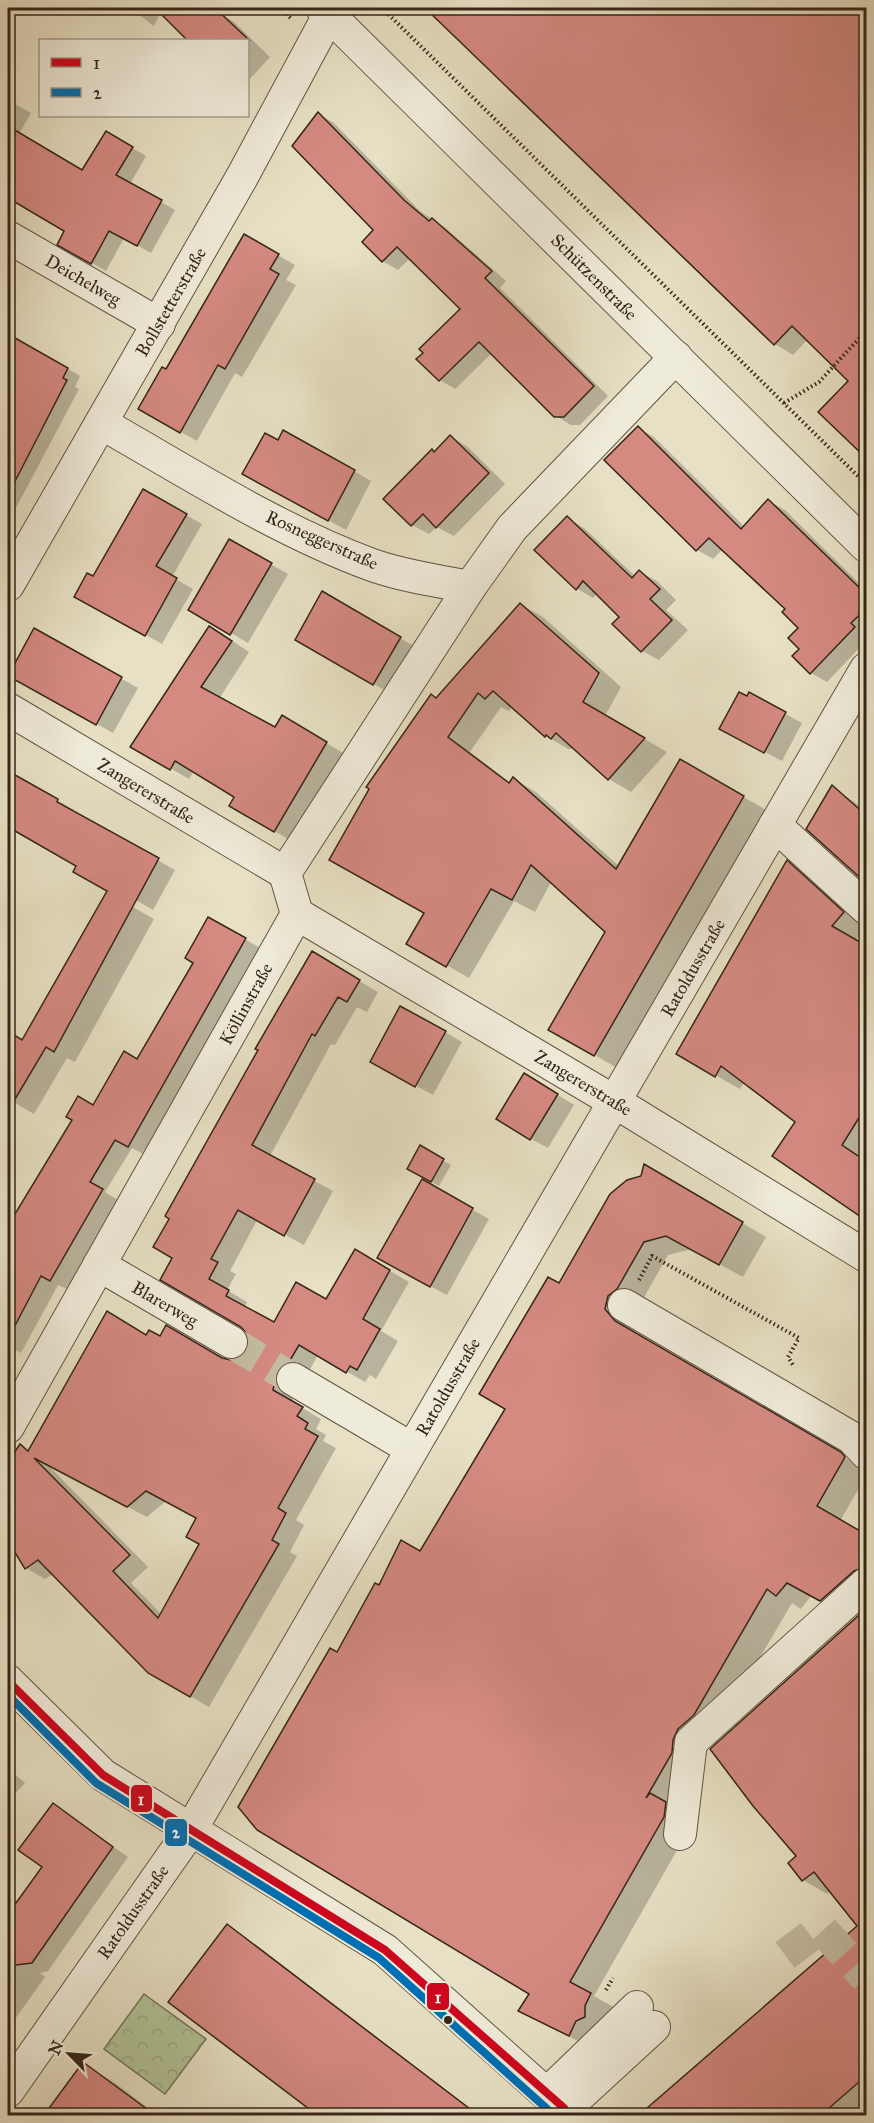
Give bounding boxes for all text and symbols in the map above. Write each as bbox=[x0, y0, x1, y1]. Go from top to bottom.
legend bbox=[39, 39, 249, 117]
text: 1 bbox=[93, 52, 100, 74]
text: 2 bbox=[93, 82, 102, 104]
street label: Schützenstraße bbox=[546, 229, 642, 325]
street label: Bollstetterstraße bbox=[131, 244, 211, 360]
street label: Deichelweg bbox=[41, 250, 125, 312]
street label: Rosneggerstraße bbox=[262, 505, 382, 576]
street label: Zangererstraße bbox=[93, 753, 199, 829]
street label: Ratoldusstraße bbox=[656, 915, 730, 1021]
street label: Köllinstraße bbox=[215, 959, 277, 1049]
street label: Zangererstraße bbox=[530, 1045, 636, 1121]
street label: Blarerweg bbox=[127, 1276, 203, 1333]
street label: Ratoldusstraße bbox=[411, 1334, 485, 1440]
line badge: 1 bbox=[130, 1784, 153, 1813]
text: 1 bbox=[138, 1790, 145, 1809]
line badge: 2 bbox=[164, 1818, 188, 1847]
text: 2 bbox=[172, 1823, 181, 1842]
street label: Ratoldusstraße bbox=[92, 1861, 174, 1963]
line badge: 1 bbox=[426, 1982, 450, 2011]
text: 1 bbox=[435, 1988, 442, 2007]
unlabelled marker bbox=[442, 2014, 454, 2026]
north arrow bbox=[39, 2024, 99, 2084]
text: N bbox=[44, 2037, 68, 2058]

